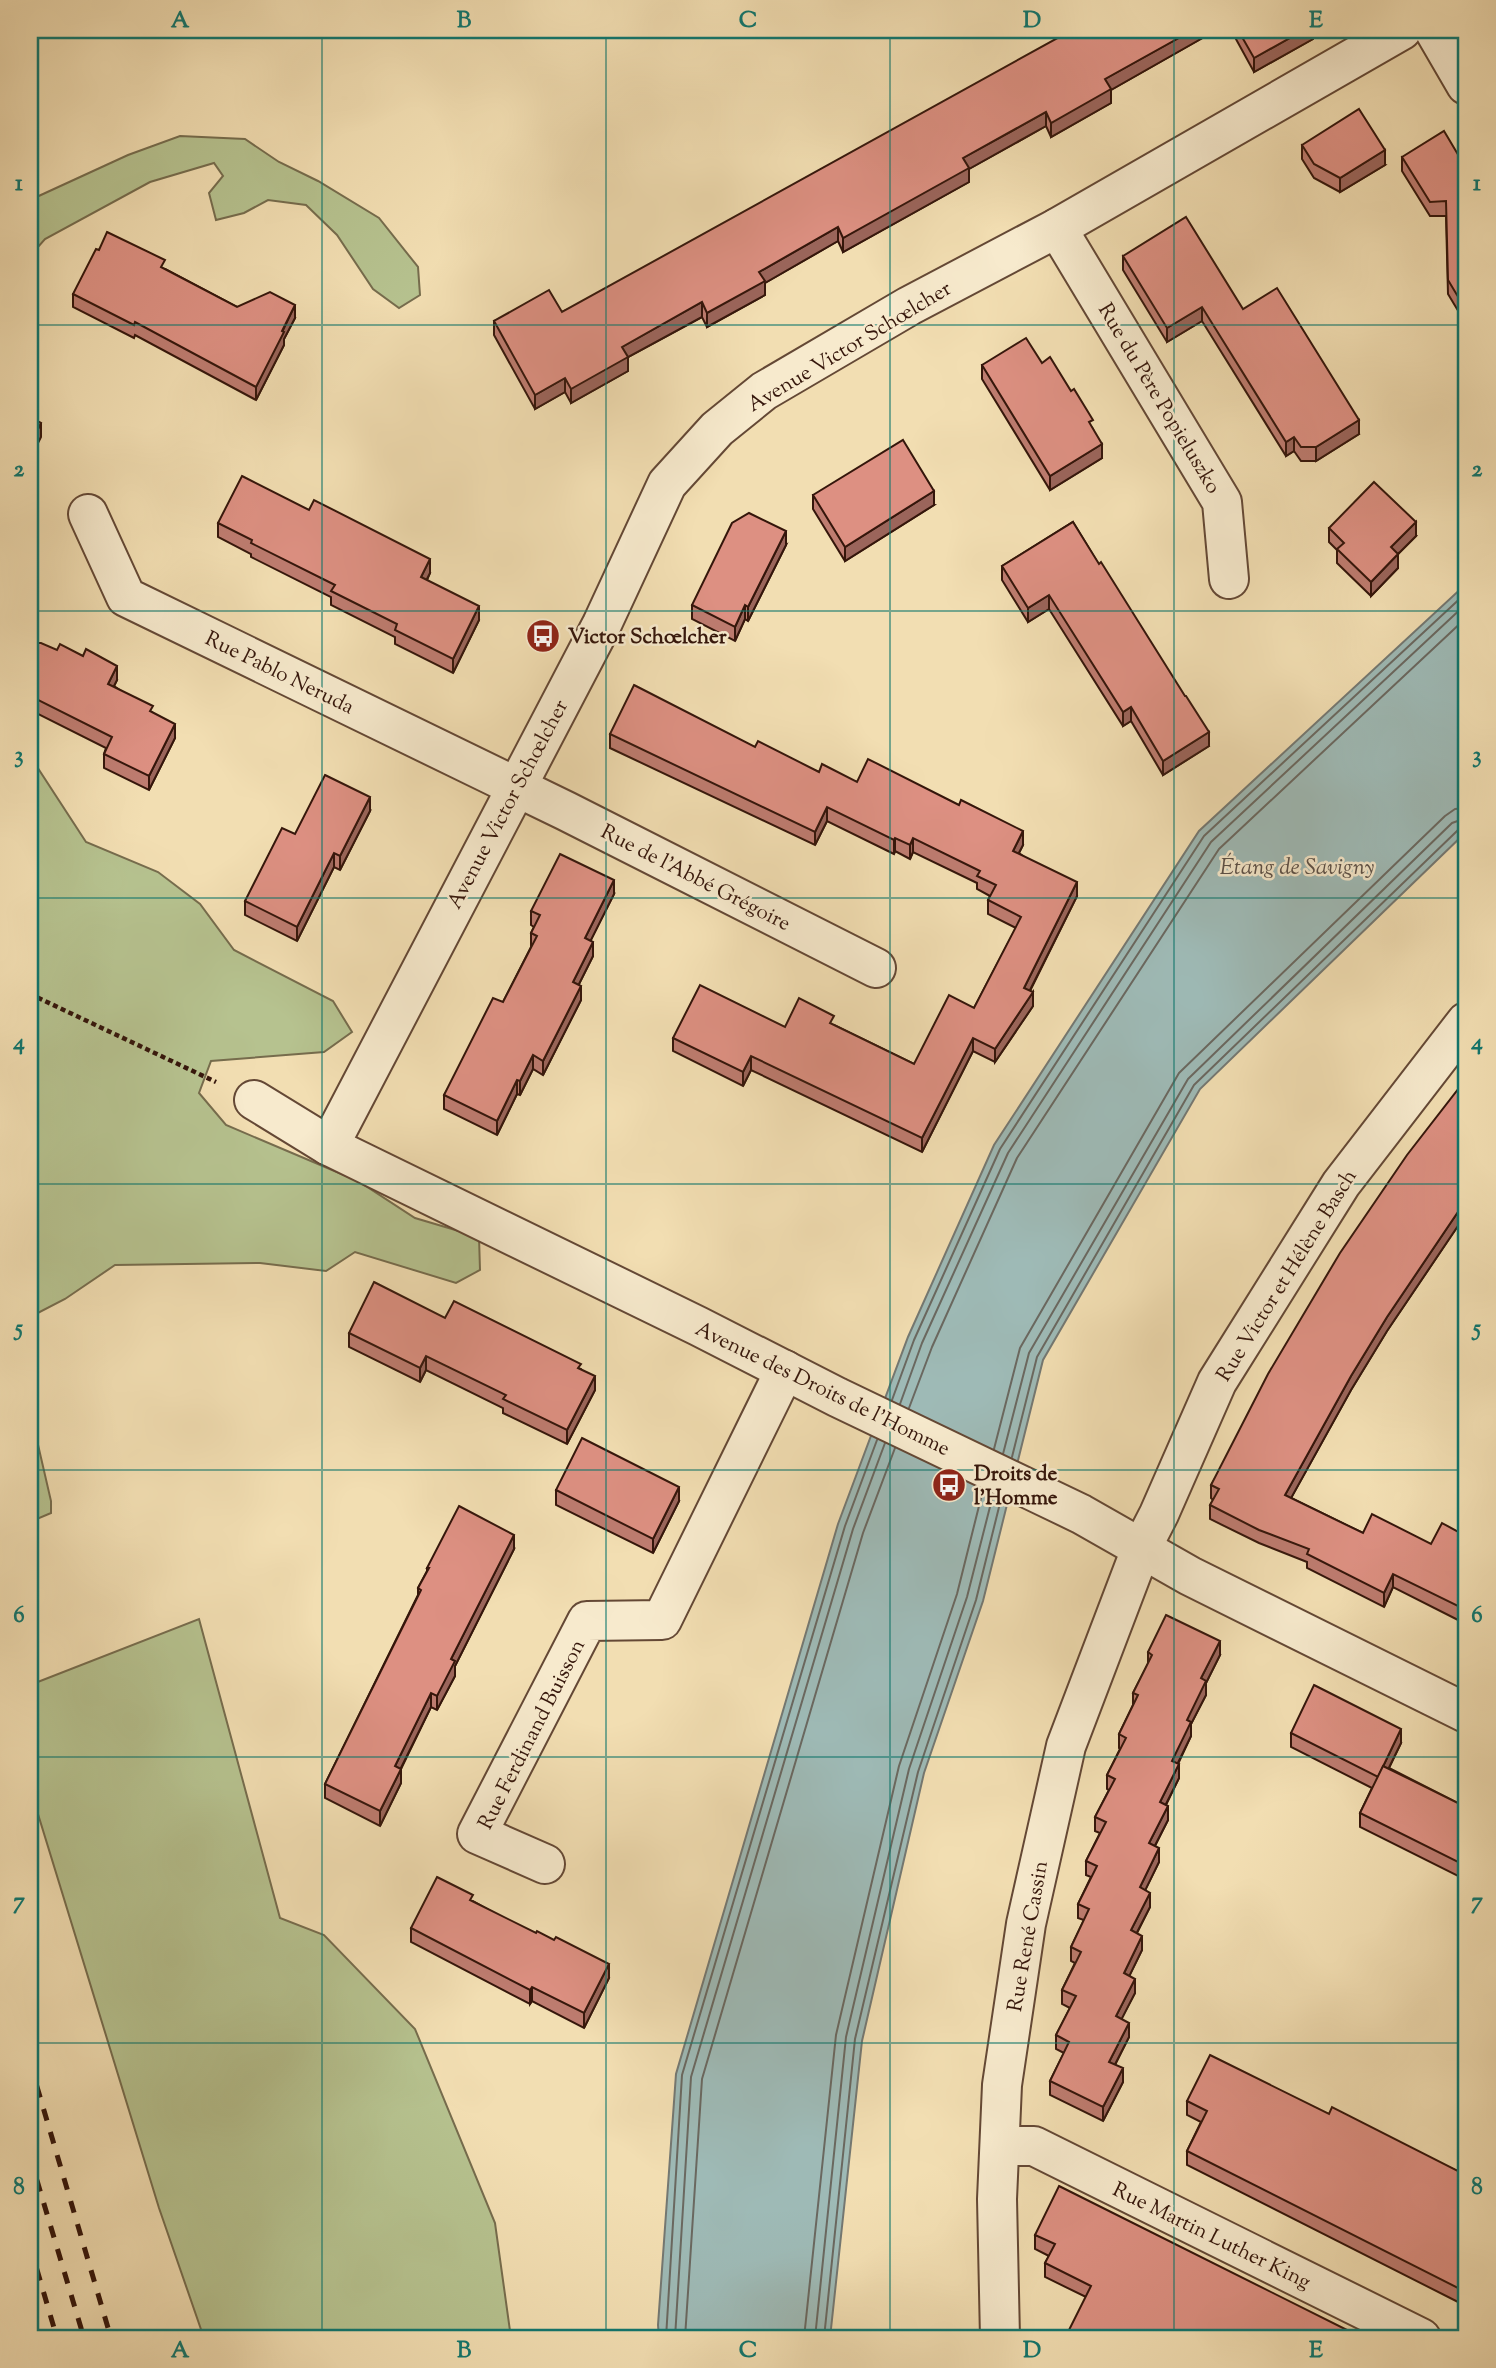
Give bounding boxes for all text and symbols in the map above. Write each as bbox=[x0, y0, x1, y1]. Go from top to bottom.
text: A bbox=[171, 5, 190, 38]
text: B bbox=[457, 5, 472, 38]
text: C bbox=[739, 5, 757, 38]
text: D bbox=[1023, 5, 1041, 38]
text: E bbox=[1309, 5, 1323, 38]
text: 1 bbox=[15, 168, 23, 201]
text: 1 bbox=[1473, 168, 1481, 201]
street label: Avenue Victor Schœlcher bbox=[742, 275, 958, 421]
street label: Rue du Père Popieluszko bbox=[1089, 298, 1227, 500]
text: 2 bbox=[14, 454, 25, 487]
text: 2 bbox=[1472, 454, 1483, 487]
bus stop icon: Victor Schœlcher bbox=[524, 617, 562, 655]
place label: Victor Schœlcher bbox=[568, 623, 727, 653]
street label: Rue Pablo Neruda bbox=[199, 625, 359, 723]
street label: Avenue Victor Schœlcher bbox=[441, 695, 577, 915]
text: 3 bbox=[14, 740, 24, 773]
text: 3 bbox=[1472, 740, 1482, 773]
street label: Rue de l'Abbé Grégoire bbox=[595, 818, 795, 940]
water label: Étang de Savigny bbox=[1220, 852, 1374, 885]
text: 4 bbox=[12, 1027, 25, 1060]
text: 4 bbox=[1470, 1027, 1483, 1060]
street label: Rue Victor et Hélène Basch bbox=[1210, 1164, 1365, 1388]
text: 5 bbox=[13, 1313, 23, 1346]
text: 5 bbox=[1471, 1313, 1481, 1346]
street label: Avenue des Droits de l'Homme bbox=[690, 1315, 955, 1465]
place label: Droits de l'Homme bbox=[974, 1460, 1058, 1514]
bus stop icon: Droits de l'Homme bbox=[930, 1466, 968, 1504]
text: 6 bbox=[13, 1600, 25, 1633]
text: 6 bbox=[1471, 1600, 1483, 1633]
street label: Rue Ferdinand Buisson bbox=[472, 1635, 594, 1835]
street label: Rue René Cassin bbox=[1001, 1859, 1057, 2014]
text: 7 bbox=[13, 1886, 25, 1919]
text: 7 bbox=[1471, 1886, 1483, 1919]
text: 8 bbox=[13, 2172, 25, 2205]
text: 8 bbox=[1471, 2172, 1483, 2205]
street label: Rue Martin Luther King bbox=[1107, 2176, 1315, 2298]
text: A bbox=[171, 2335, 190, 2368]
text: B bbox=[457, 2335, 472, 2368]
text: C bbox=[739, 2335, 757, 2368]
text: D bbox=[1023, 2335, 1041, 2368]
text: E bbox=[1309, 2335, 1323, 2368]

